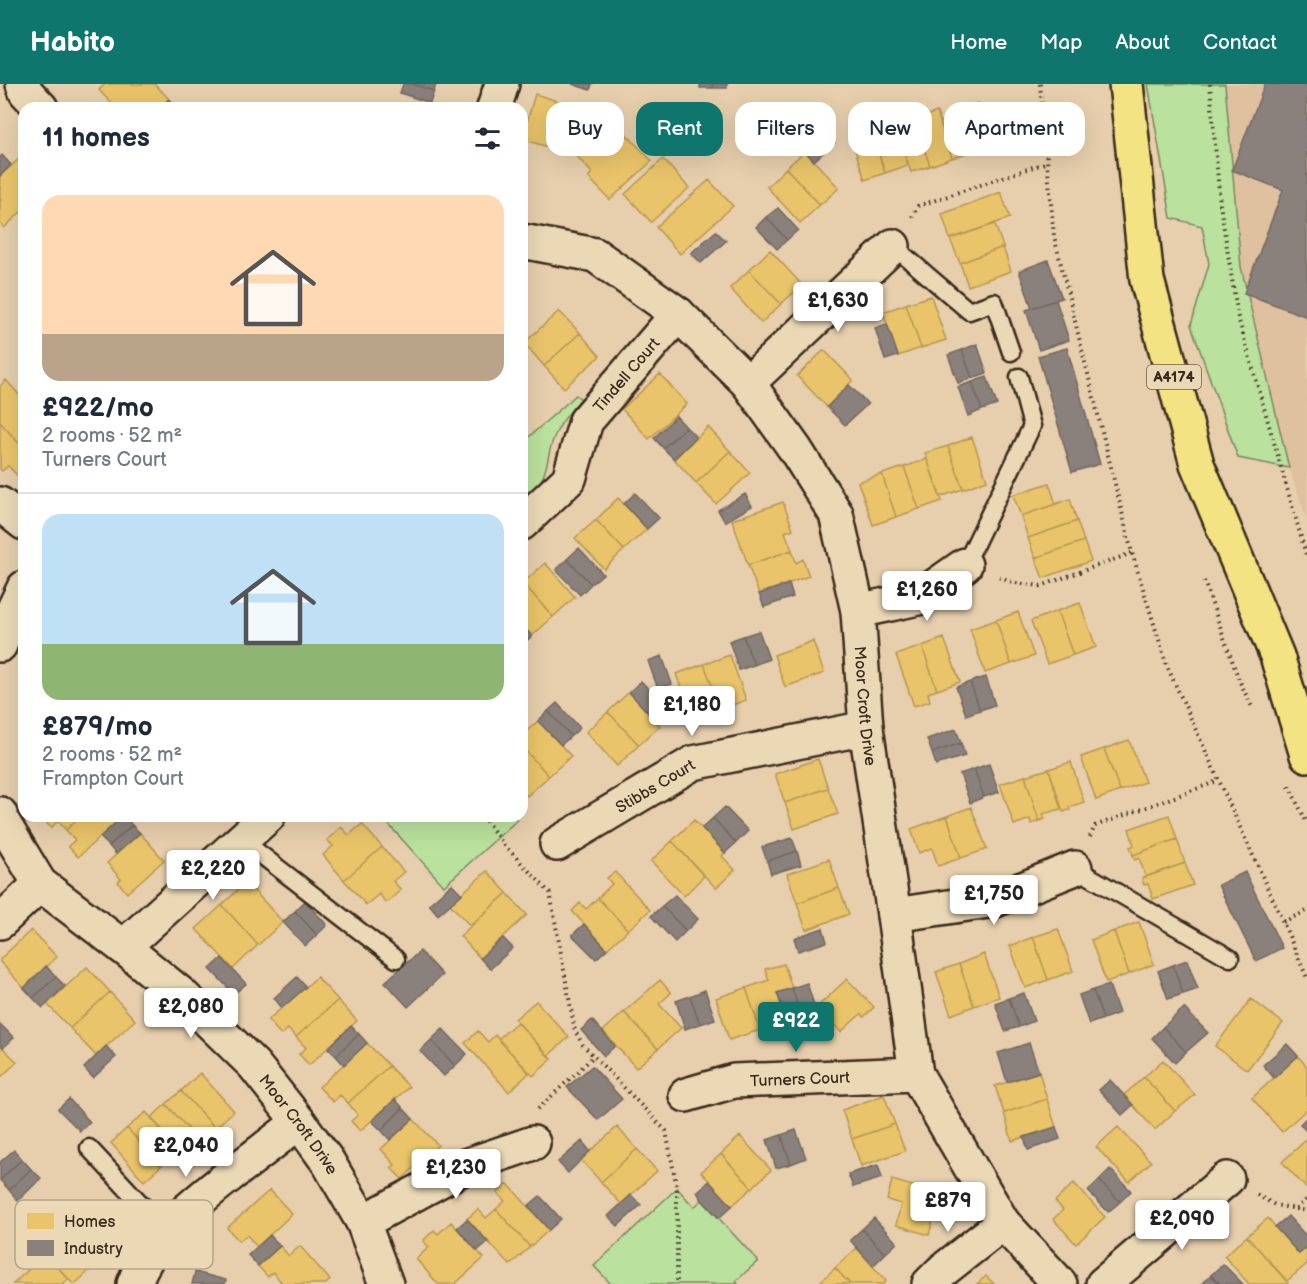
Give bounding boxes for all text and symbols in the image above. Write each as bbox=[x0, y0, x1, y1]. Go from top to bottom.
text: Habito bbox=[30, 26, 115, 59]
text: Home bbox=[950, 30, 1007, 55]
text: Map bbox=[1040, 30, 1082, 55]
text: About bbox=[1115, 30, 1170, 55]
text: Contact bbox=[1203, 30, 1277, 55]
chip: Buy bbox=[546, 102, 624, 156]
chip: Rent bbox=[636, 102, 723, 156]
chip: Filters bbox=[735, 102, 836, 156]
chip: New bbox=[848, 102, 932, 156]
chip: Apartment bbox=[944, 102, 1085, 156]
icon: filters bbox=[471, 122, 504, 155]
text: 11 homes bbox=[42, 123, 150, 154]
icon: home bbox=[219, 234, 327, 342]
pin: £1,630 bbox=[789, 282, 887, 333]
text: £1,630 bbox=[807, 289, 869, 313]
street label: Tindell Court bbox=[590, 334, 664, 417]
road number: A4174 bbox=[1147, 365, 1201, 389]
text: £922/mo bbox=[42, 393, 154, 424]
text: 2 rooms · 52 m² bbox=[42, 424, 182, 448]
text: Turners Court bbox=[42, 448, 167, 472]
icon: home bbox=[219, 553, 327, 661]
pin: £1,260 bbox=[878, 571, 976, 622]
text: £1,260 bbox=[896, 578, 958, 602]
street label: Moor Croft Drive bbox=[849, 646, 880, 768]
pin: £1,180 bbox=[643, 686, 741, 737]
text: £1,180 bbox=[663, 693, 721, 717]
text: £879/mo bbox=[42, 712, 153, 743]
text: 2 rooms · 52 m² bbox=[42, 743, 182, 767]
street label: Stibbs Court bbox=[613, 756, 699, 818]
text: Frampton Court bbox=[42, 767, 184, 791]
pin: £2,220 bbox=[164, 850, 262, 901]
text: £2,220 bbox=[181, 857, 245, 881]
pin: £1,750 bbox=[945, 875, 1043, 926]
text: £1,750 bbox=[964, 882, 1024, 906]
pin: £2,080 bbox=[142, 988, 240, 1039]
text: £2,080 bbox=[158, 995, 224, 1019]
pin: £922 bbox=[760, 1002, 832, 1053]
text: £922 bbox=[772, 1009, 820, 1033]
street label: Turners Court bbox=[750, 1069, 850, 1091]
street label: Moor Croft Drive bbox=[254, 1071, 341, 1179]
pin: £2,040 bbox=[137, 1127, 235, 1178]
text: £2,040 bbox=[153, 1134, 219, 1158]
pin: £1,230 bbox=[407, 1149, 505, 1200]
text: £1,230 bbox=[426, 1156, 486, 1180]
pin: £879 bbox=[912, 1182, 984, 1233]
text: £879 bbox=[924, 1189, 972, 1213]
legend bbox=[15, 1200, 213, 1269]
pin: £2,090 bbox=[1133, 1200, 1231, 1251]
text: £2,090 bbox=[1149, 1207, 1215, 1231]
text: Homes bbox=[64, 1213, 116, 1232]
text: Industry bbox=[64, 1240, 123, 1259]

